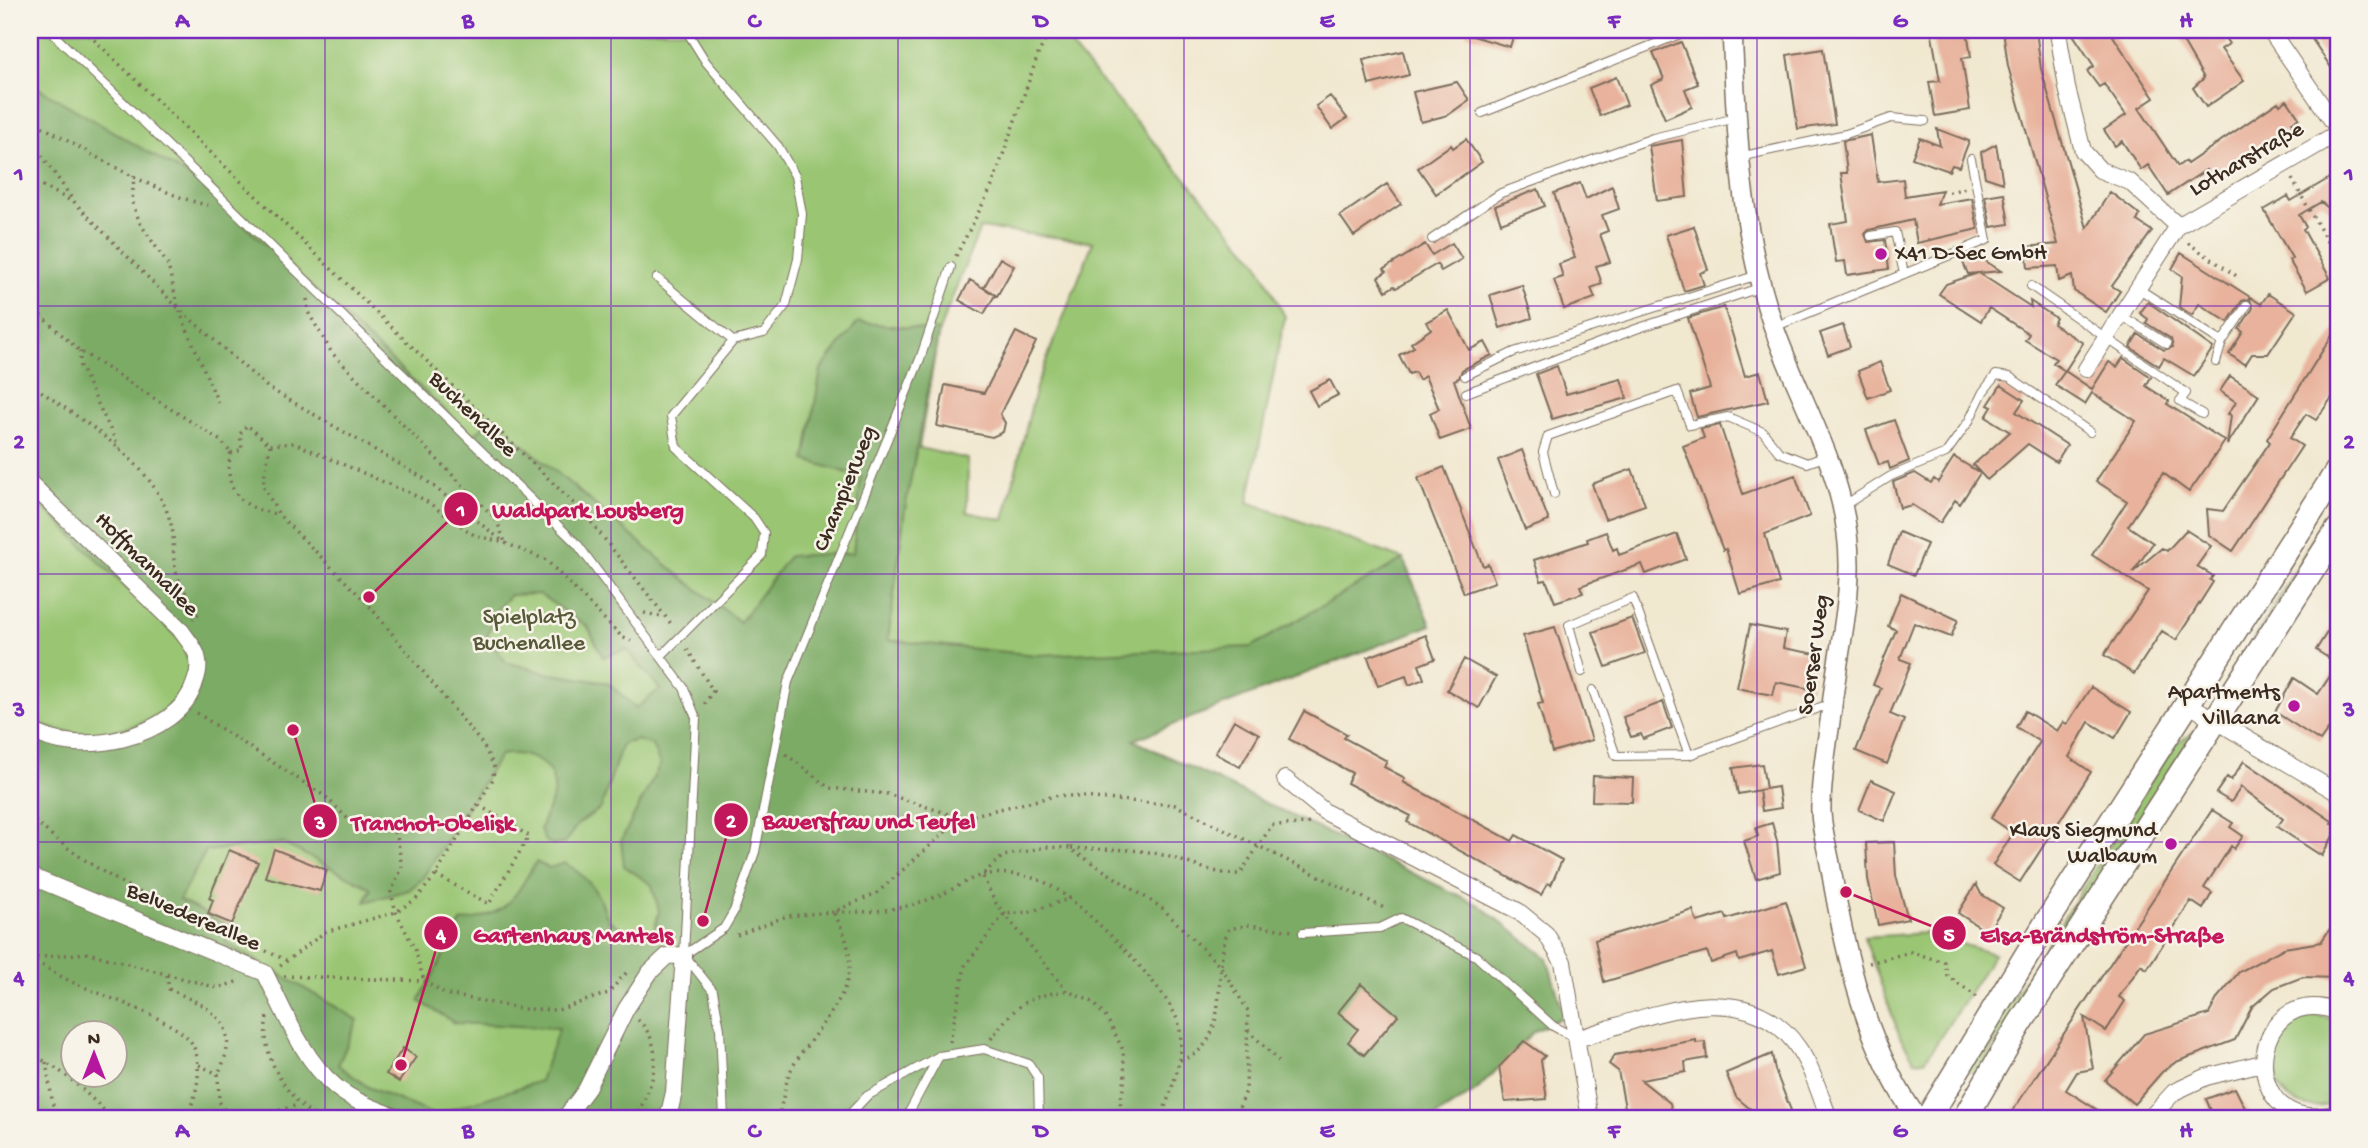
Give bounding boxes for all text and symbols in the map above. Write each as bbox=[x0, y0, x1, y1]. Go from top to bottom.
text: A bbox=[174, 9, 190, 36]
text: B bbox=[461, 9, 475, 36]
text: C bbox=[748, 9, 763, 36]
text: D bbox=[1032, 9, 1050, 36]
text: E bbox=[1320, 9, 1336, 36]
text: F bbox=[1607, 9, 1622, 36]
text: G bbox=[1893, 9, 1909, 36]
text: H bbox=[2179, 9, 2193, 36]
street label: Lotharstraße bbox=[2185, 116, 2310, 204]
text: 1 bbox=[13, 162, 24, 189]
text: 1 bbox=[2343, 162, 2354, 189]
place label: X41 D-Sec GmbH bbox=[1894, 241, 2048, 268]
marker: X41 D-Sec GmbH bbox=[1873, 246, 1889, 262]
street label: Buchenallee bbox=[422, 366, 523, 464]
street label: Champierweg bbox=[809, 422, 883, 556]
text: 2 bbox=[13, 430, 25, 457]
text: 2 bbox=[2343, 430, 2355, 457]
callout: Waldpark Lousberg bbox=[443, 486, 698, 531]
text: Waldpark Lousberg bbox=[491, 498, 684, 527]
text: 1 bbox=[456, 500, 465, 525]
street label: Hoffmannallee bbox=[88, 507, 205, 624]
street label: Soerser Weg bbox=[1793, 593, 1837, 717]
park label: Spielplatz Buchenallee bbox=[472, 605, 586, 658]
place label: Apartments Villaana bbox=[2168, 680, 2281, 733]
text: 3 bbox=[12, 698, 25, 725]
marker: Apartments Villaana bbox=[2286, 698, 2302, 714]
text: 3 bbox=[2342, 698, 2355, 725]
callout: Bauersfrau und Teufel bbox=[714, 797, 990, 842]
callout: Tranchot-Obelisk bbox=[302, 799, 528, 844]
text: Bauersfrau und Teufel bbox=[762, 809, 976, 838]
text: Tranchot-Obelisk bbox=[350, 811, 518, 840]
text: 2 bbox=[726, 811, 737, 836]
text: 3 bbox=[314, 813, 326, 838]
place label: Klaus Siegmund Walbaum bbox=[2010, 818, 2159, 871]
marker: Klaus Siegmund Walbaum bbox=[2163, 836, 2179, 852]
street label: Belvedereallee bbox=[121, 877, 265, 959]
callout: Gartenhaus Mantels bbox=[424, 911, 687, 956]
callout: Elsa-Brändström-Straße bbox=[1932, 911, 2238, 956]
text: Gartenhaus Mantels bbox=[473, 923, 674, 952]
text: Elsa-Brändström-Straße bbox=[1980, 923, 2225, 952]
text: 4 bbox=[435, 925, 447, 950]
text: 5 bbox=[1943, 925, 1955, 950]
text: 4 bbox=[13, 966, 25, 993]
text: 4 bbox=[2343, 966, 2355, 993]
north arrow bbox=[60, 1018, 130, 1088]
text: N bbox=[88, 1029, 100, 1052]
text: A bbox=[174, 1119, 190, 1146]
text: B bbox=[461, 1119, 475, 1146]
text: C bbox=[748, 1119, 763, 1146]
text: D bbox=[1032, 1119, 1050, 1146]
text: E bbox=[1320, 1119, 1336, 1146]
text: F bbox=[1607, 1119, 1622, 1146]
text: G bbox=[1893, 1119, 1909, 1146]
text: H bbox=[2179, 1119, 2193, 1146]

